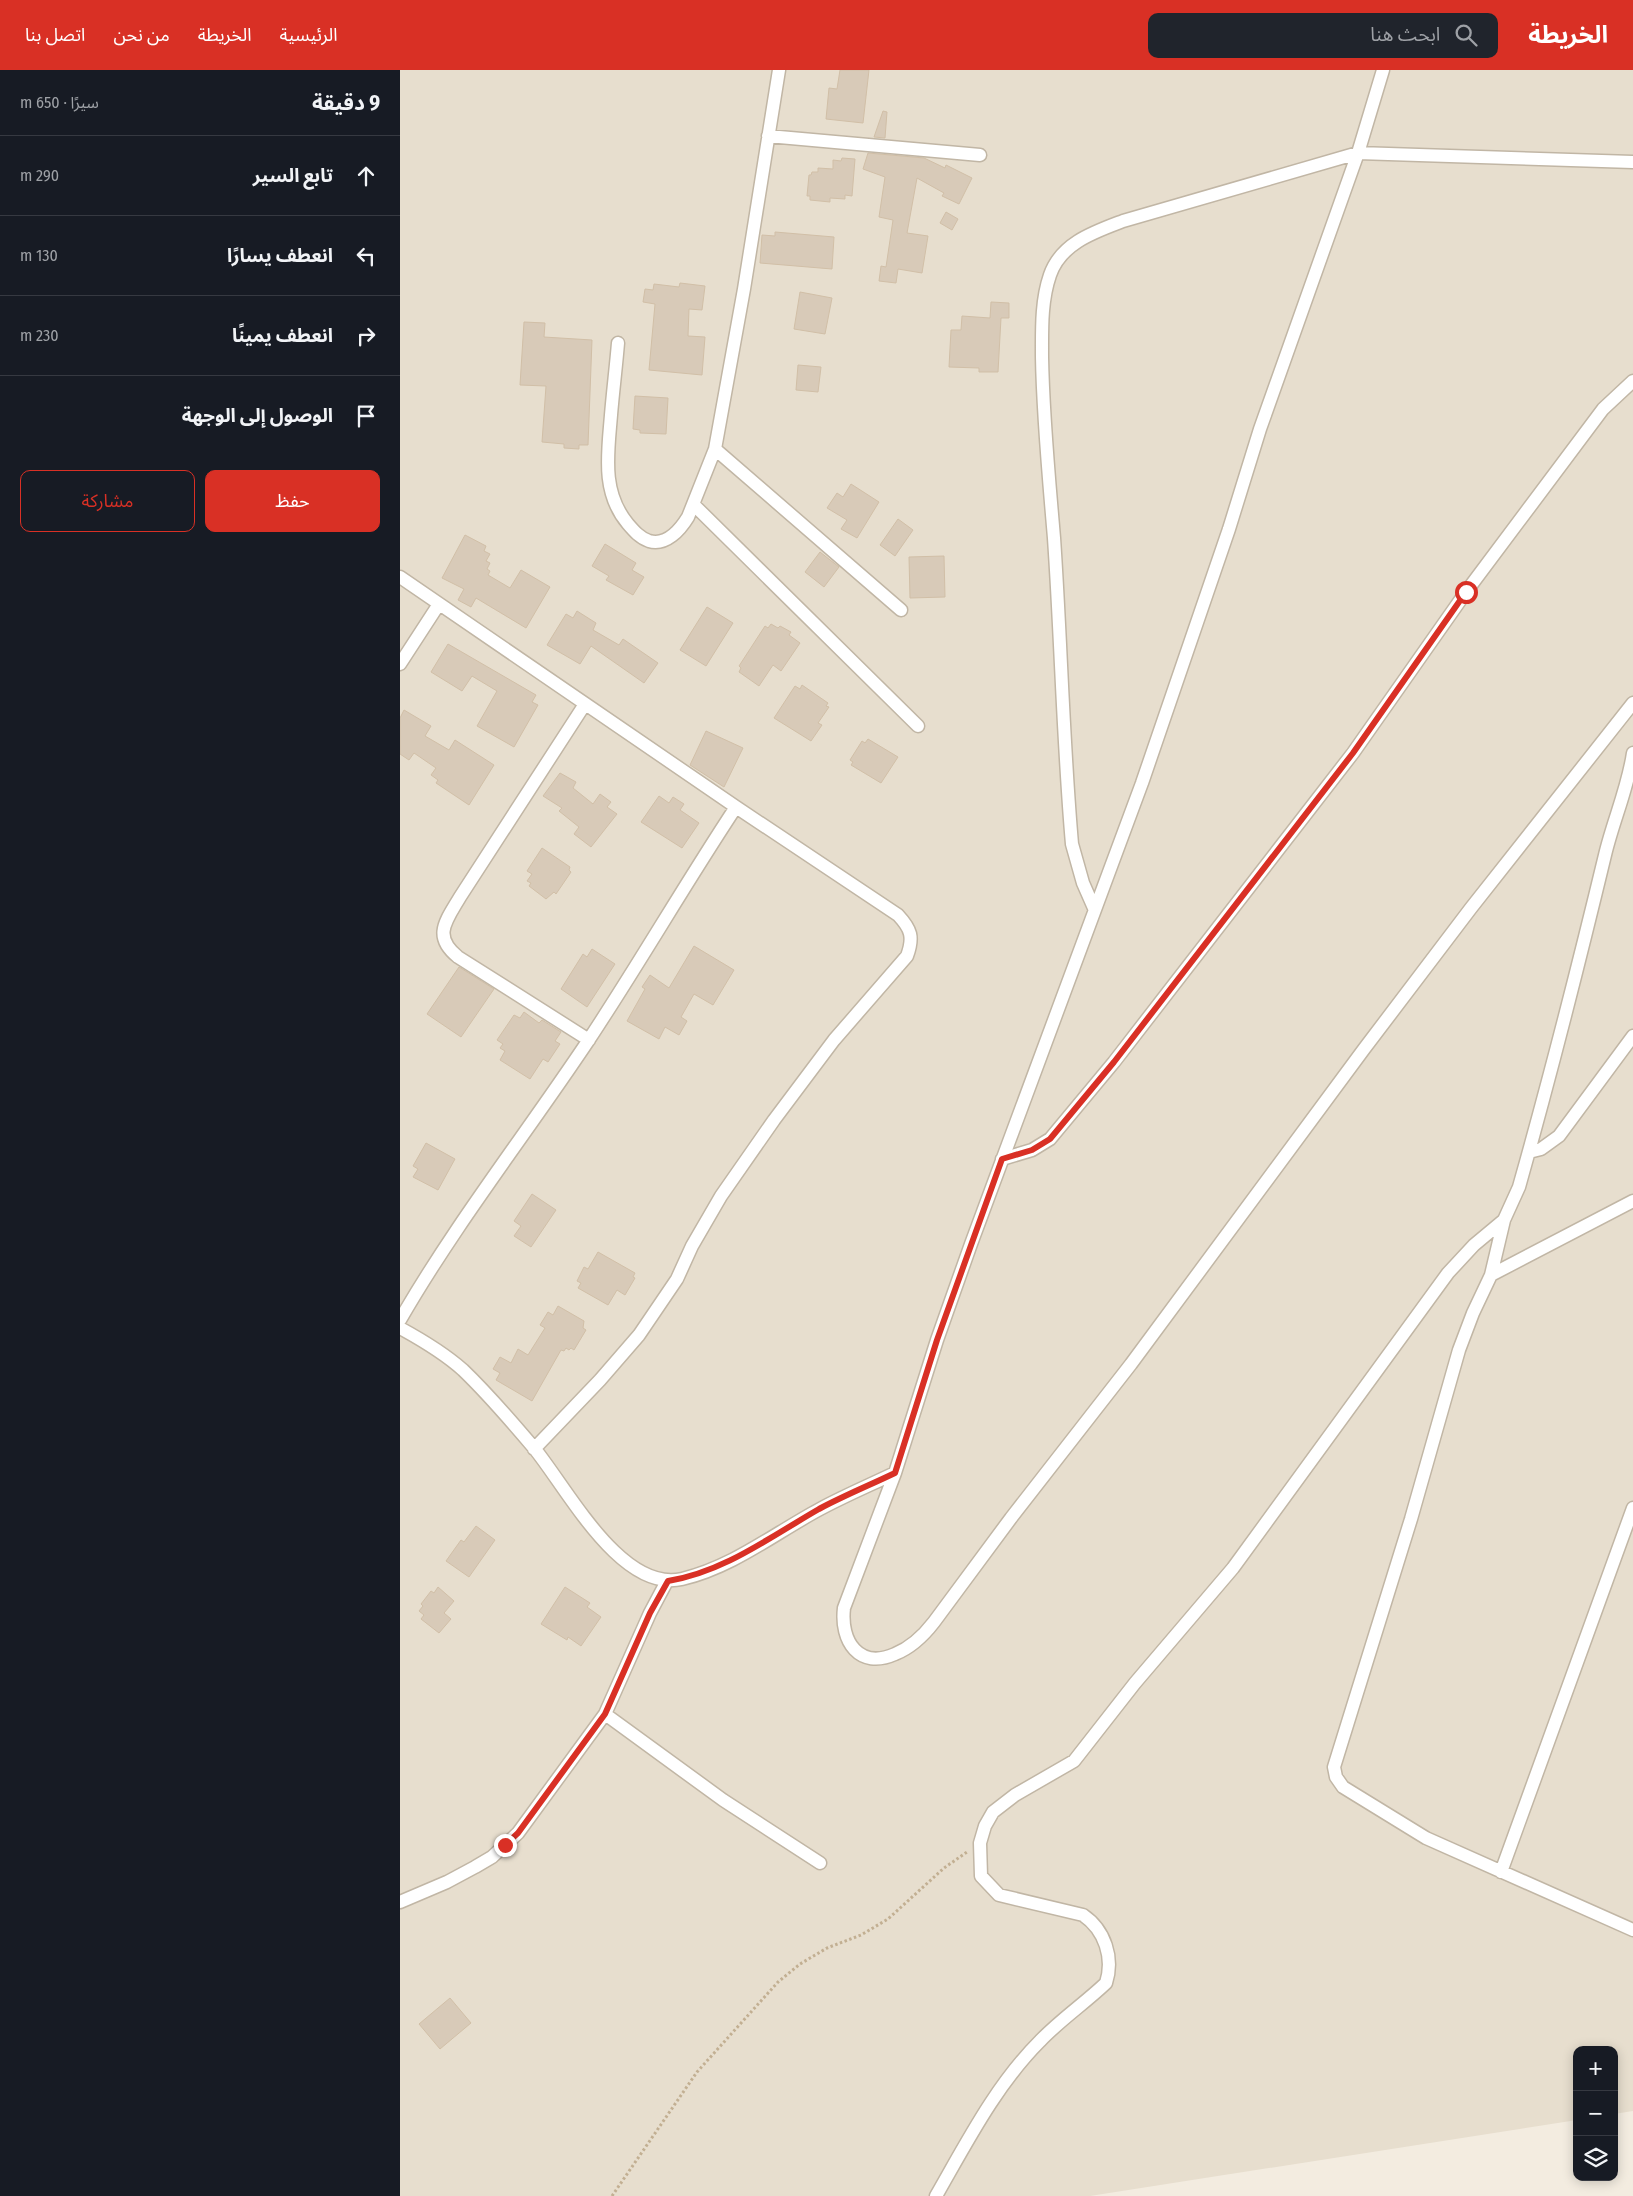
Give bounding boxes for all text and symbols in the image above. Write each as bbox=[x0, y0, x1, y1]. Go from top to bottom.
search box bbox=[1148, 13, 1498, 58]
icon: search bbox=[1452, 21, 1480, 49]
text: الخريطة bbox=[1528, 21, 1608, 49]
text: ابحث هنا bbox=[1370, 23, 1440, 46]
text: اتصل بنا bbox=[25, 24, 85, 46]
text: من نحن bbox=[113, 24, 170, 46]
text: الخريطة bbox=[198, 24, 252, 46]
text: الرئيسية bbox=[280, 24, 337, 46]
text: 9 دقيقة bbox=[312, 90, 380, 116]
text: سيرًا · 650 m bbox=[20, 93, 99, 112]
icon: ahead bbox=[352, 162, 380, 190]
text: تابع السير bbox=[253, 164, 333, 187]
text: 290 m bbox=[20, 166, 59, 185]
icon: left bbox=[352, 242, 380, 270]
text: انعطف يسارًا bbox=[227, 244, 333, 267]
text: 130 m bbox=[20, 246, 58, 265]
icon: right bbox=[352, 322, 380, 350]
text: انعطف يمينًا bbox=[232, 324, 333, 347]
text: 230 m bbox=[20, 326, 59, 345]
icon: arrive bbox=[352, 402, 380, 430]
text: الوصول إلى الوجهة bbox=[182, 404, 333, 427]
button: مشاركة bbox=[20, 470, 195, 532]
button: حفظ bbox=[205, 470, 380, 532]
route start bbox=[1455, 581, 1478, 604]
route end bbox=[494, 1834, 517, 1857]
map controls bbox=[1573, 2046, 1618, 2181]
button: + bbox=[1573, 2046, 1618, 2091]
button: − bbox=[1573, 2091, 1618, 2136]
button: layers bbox=[1573, 2136, 1618, 2181]

